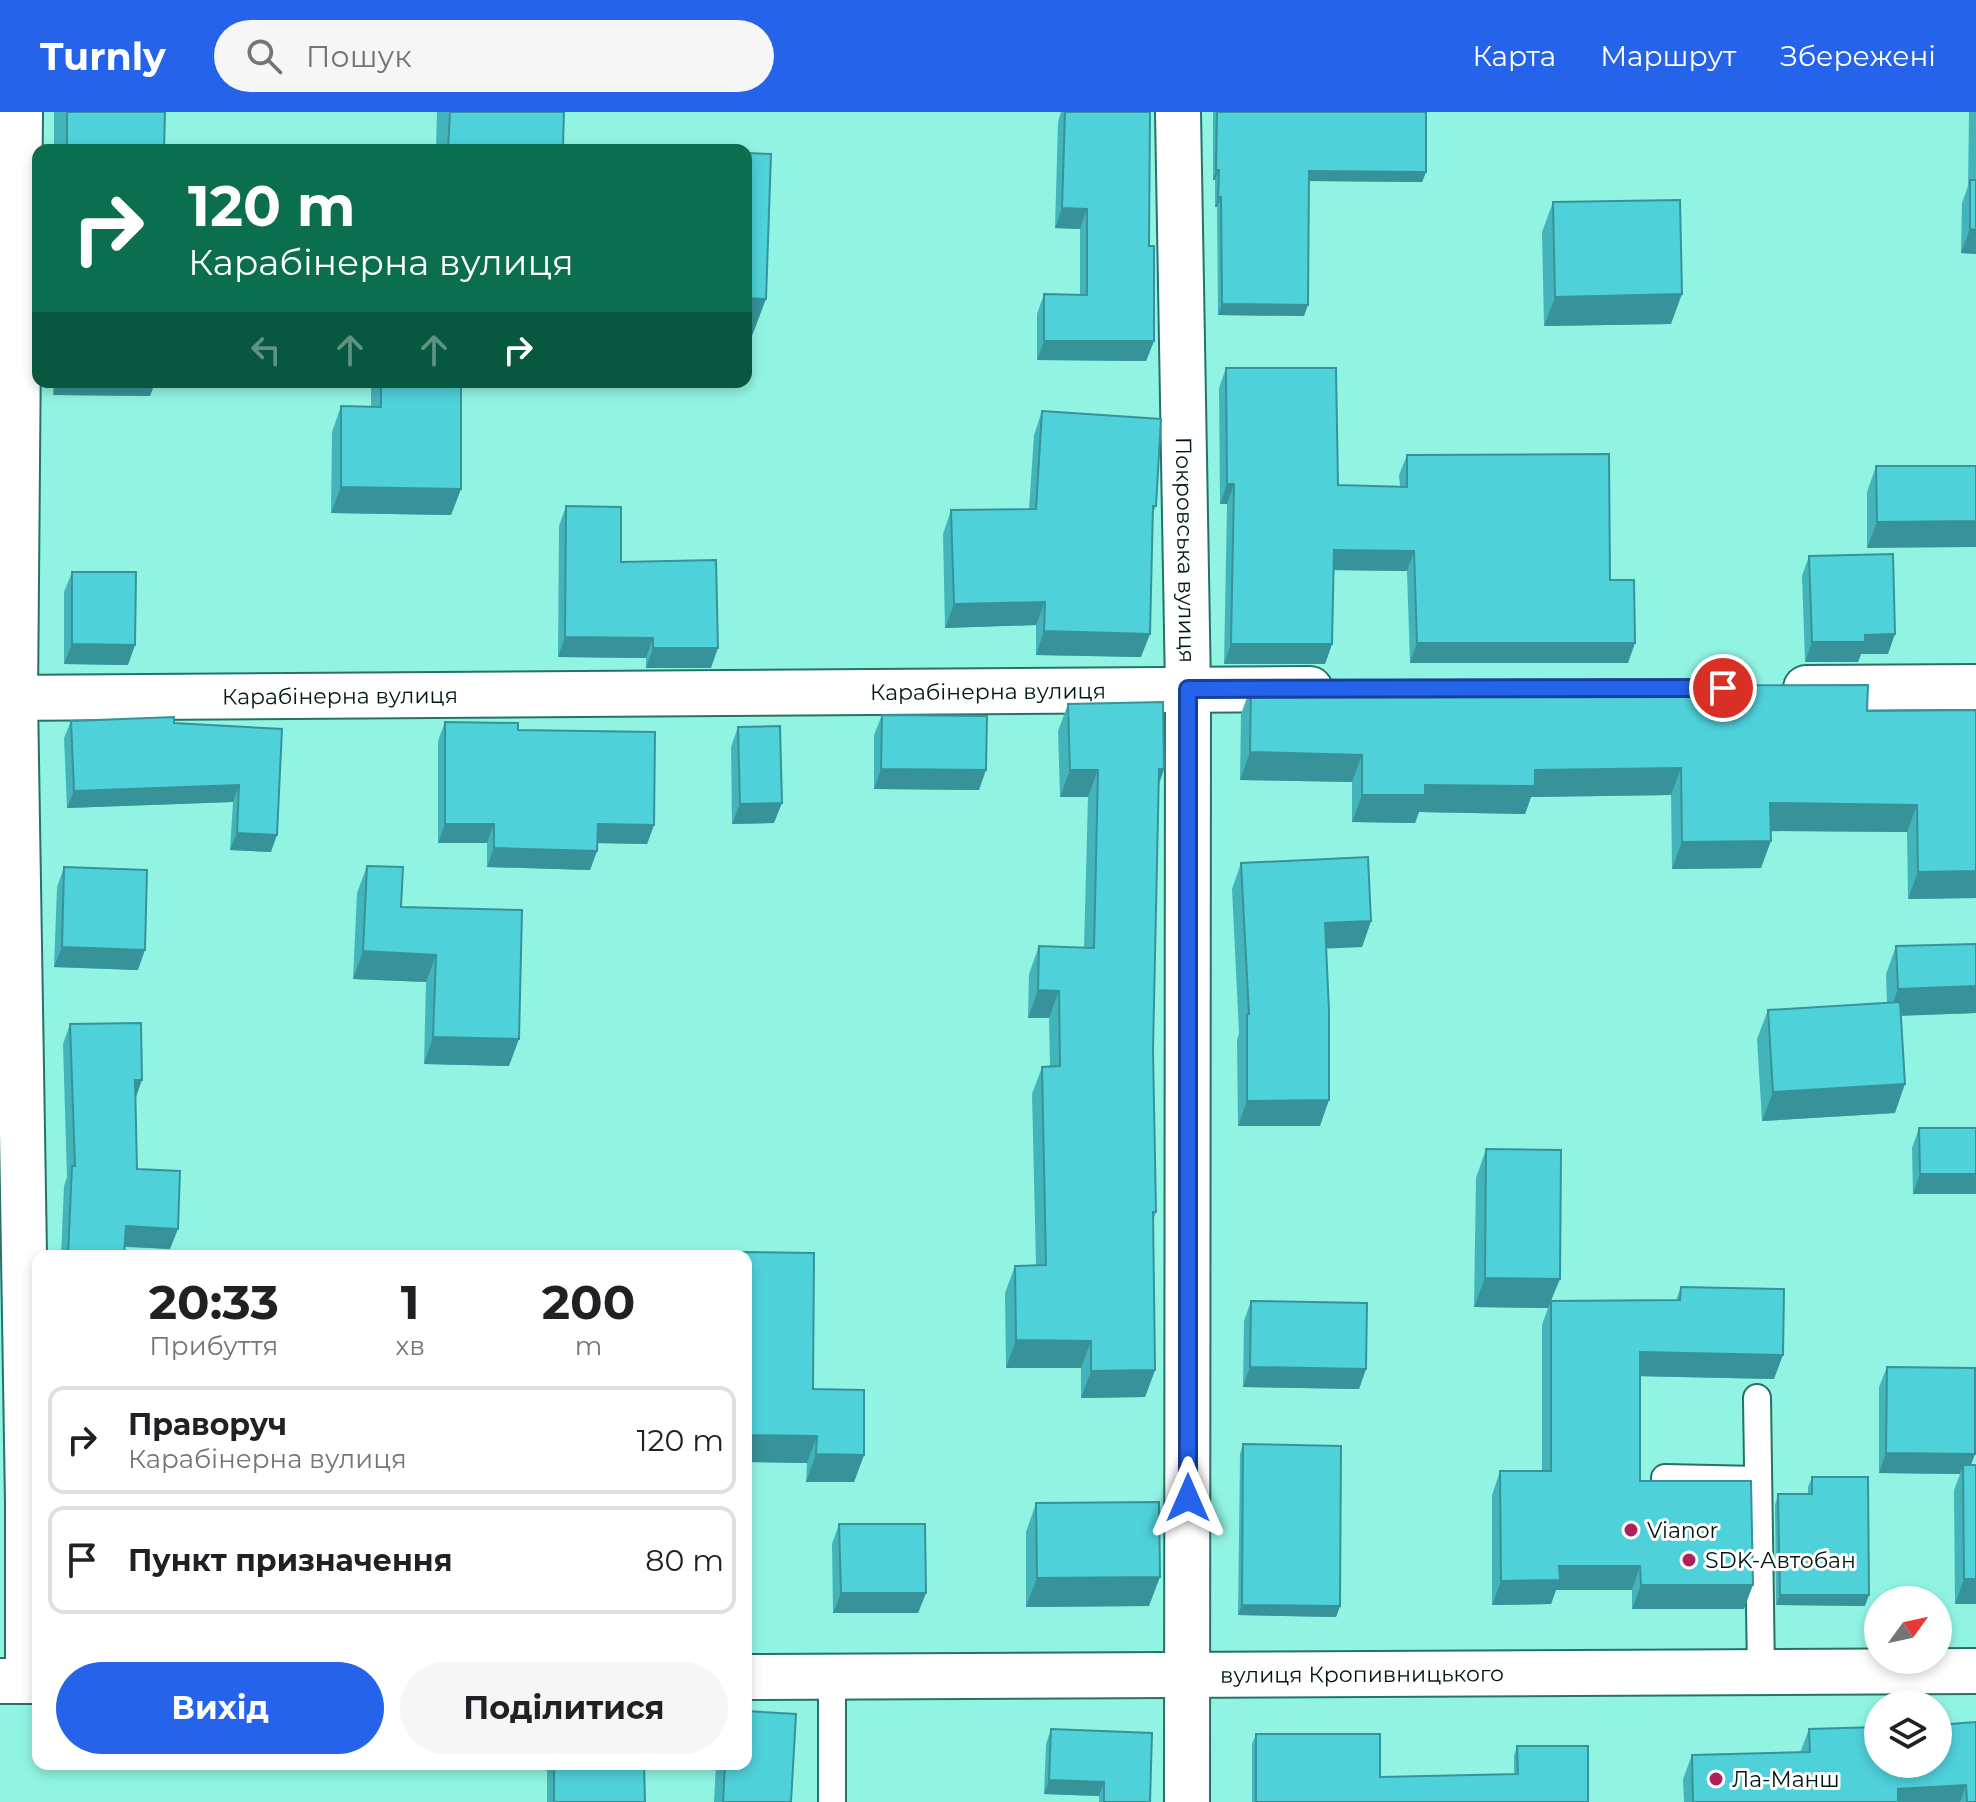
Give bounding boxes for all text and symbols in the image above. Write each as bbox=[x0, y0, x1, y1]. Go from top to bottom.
search box bbox=[214, 20, 774, 92]
text: Turnly bbox=[40, 33, 166, 80]
icon: search bbox=[242, 34, 286, 78]
text: Пошук bbox=[306, 38, 412, 75]
text: Карта bbox=[1472, 39, 1556, 73]
text: Маршрут bbox=[1600, 39, 1736, 73]
text: Збережені bbox=[1780, 39, 1936, 73]
text: 120 m bbox=[188, 172, 356, 240]
icon: right bbox=[56, 176, 160, 280]
text: Карабінерна вулиця bbox=[188, 240, 574, 284]
icon: left bbox=[244, 328, 288, 372]
icon: ahead bbox=[328, 328, 372, 372]
icon: ahead bbox=[412, 328, 456, 372]
icon: right bbox=[496, 328, 540, 372]
street label: Покровська вулиця bbox=[1170, 437, 1201, 663]
pin bbox=[1689, 654, 1757, 722]
icon: arrive bbox=[1701, 666, 1745, 710]
street label: Карабінерна вулиця bbox=[870, 677, 1106, 706]
street label: Карабінерна вулиця bbox=[222, 682, 458, 710]
text: 20:33 bbox=[149, 1273, 279, 1331]
text: 1 bbox=[401, 1273, 420, 1331]
text: 200 bbox=[542, 1273, 635, 1331]
text: Прибуття bbox=[149, 1330, 278, 1362]
text: хв bbox=[396, 1330, 425, 1362]
text: m bbox=[575, 1330, 602, 1362]
text: Праворуч bbox=[128, 1406, 287, 1443]
icon: right bbox=[60, 1418, 104, 1462]
text: 120 m bbox=[637, 1422, 724, 1459]
text: Карабінерна вулиця bbox=[128, 1443, 407, 1475]
position arrow bbox=[1146, 1456, 1230, 1540]
place label: Vianor bbox=[1647, 1517, 1718, 1544]
marker: Vianor bbox=[1622, 1521, 1640, 1539]
icon: arrive bbox=[60, 1538, 104, 1582]
text: Пункт призначення bbox=[128, 1542, 453, 1579]
text: 80 m bbox=[645, 1542, 724, 1579]
place label: SDK-Автобан bbox=[1705, 1547, 1856, 1574]
marker: SDK-Автобан bbox=[1680, 1551, 1698, 1569]
north arrow bbox=[1864, 1586, 1952, 1674]
map controls bbox=[1864, 1586, 1952, 1778]
street label: вулиця Кропивницького bbox=[1220, 1660, 1504, 1689]
button: Вихід bbox=[56, 1662, 384, 1754]
button: Поділитися bbox=[400, 1662, 728, 1754]
button: layers bbox=[1864, 1690, 1952, 1778]
place label: Ла-Манш bbox=[1732, 1766, 1840, 1793]
marker: Ла-Манш bbox=[1707, 1770, 1725, 1788]

